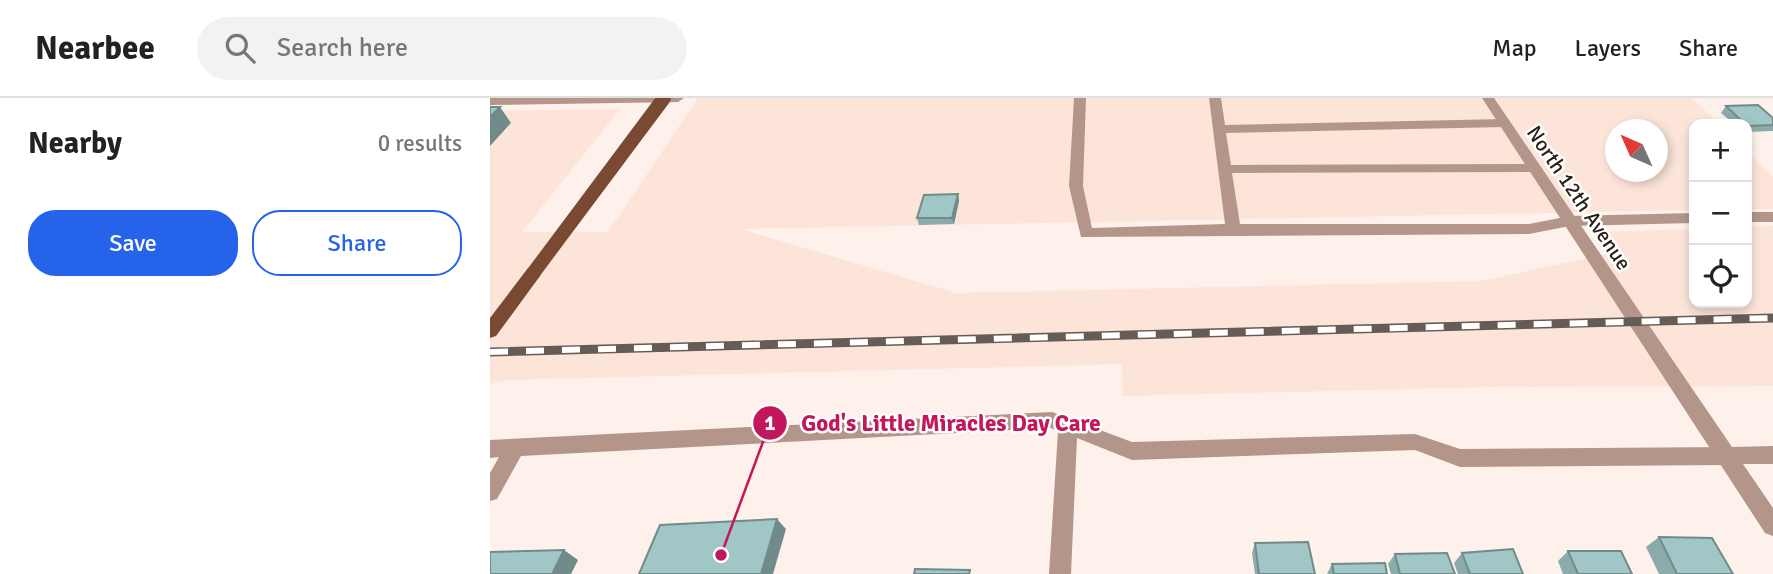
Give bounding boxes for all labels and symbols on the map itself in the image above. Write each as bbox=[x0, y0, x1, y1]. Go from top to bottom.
north arrow bbox=[1605, 119, 1668, 182]
street label: North 12th Avenue bbox=[1521, 121, 1637, 275]
callout: God's Little Miracles Day Care bbox=[752, 401, 1115, 445]
text: God's Little Miracles Day Care bbox=[801, 409, 1101, 438]
text: 1 bbox=[764, 410, 776, 436]

